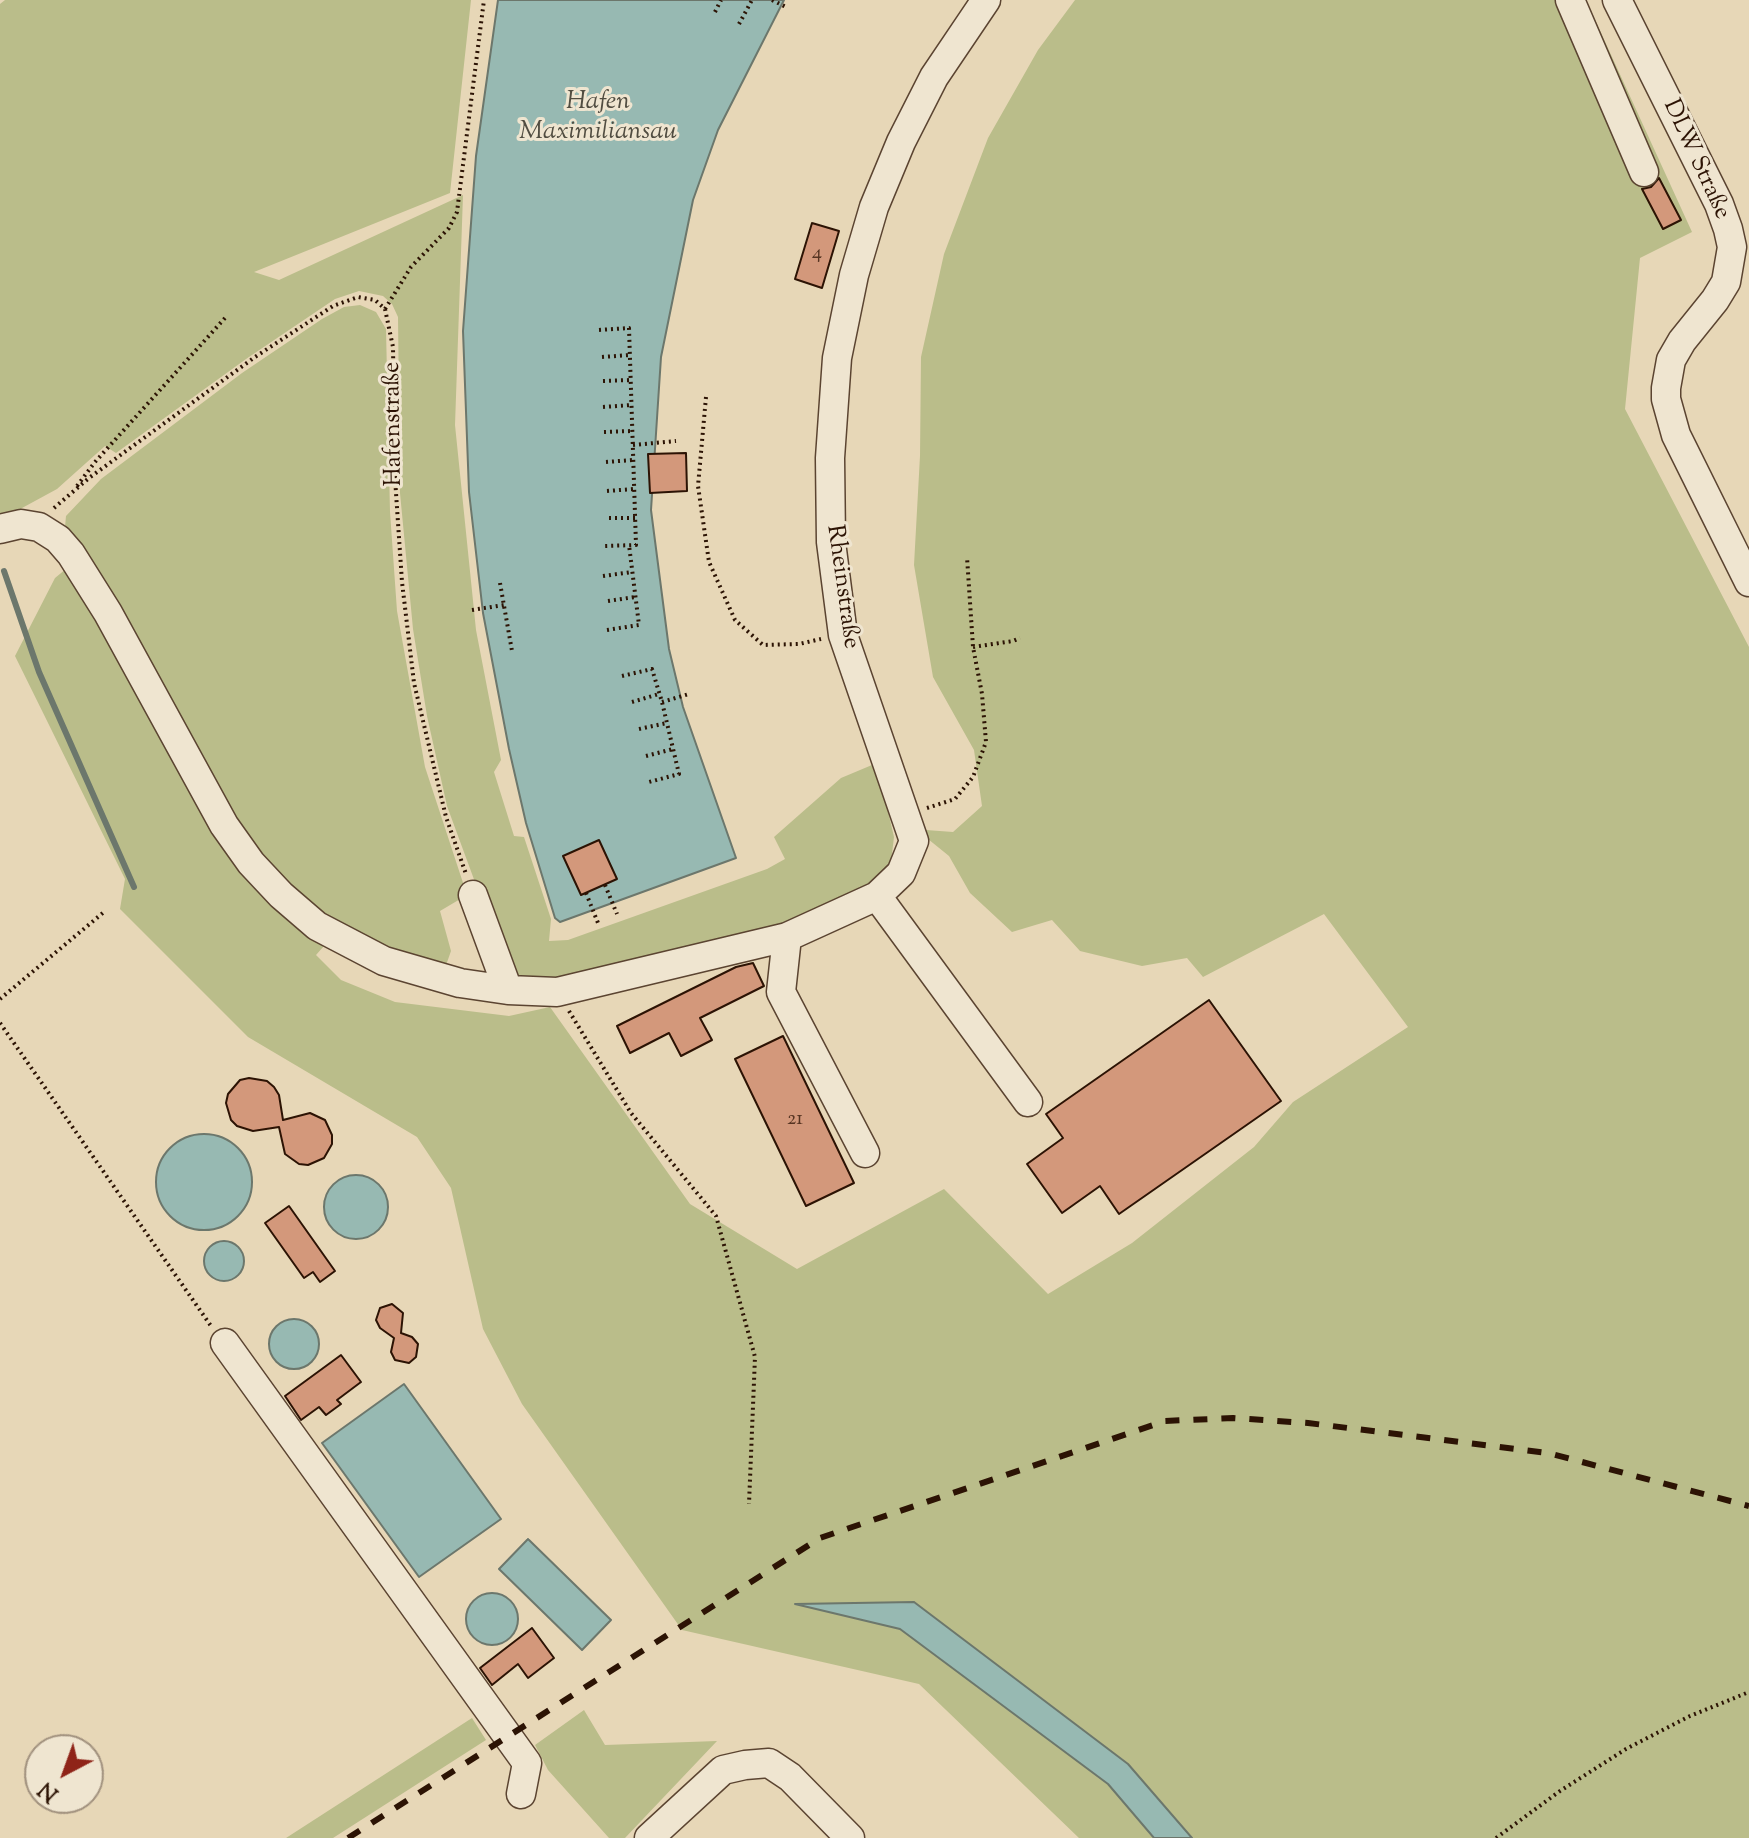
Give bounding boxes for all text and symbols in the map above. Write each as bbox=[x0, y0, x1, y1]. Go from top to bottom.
water label: Hafen Maximiliansau bbox=[519, 88, 677, 150]
street label: DLW Straße bbox=[1655, 96, 1735, 224]
house number: 4 bbox=[812, 243, 822, 267]
street label: Hafenstraße bbox=[380, 361, 410, 487]
street label: Rheinstraße bbox=[818, 523, 864, 651]
house number: 21 bbox=[787, 1109, 803, 1133]
north arrow bbox=[24, 1734, 104, 1814]
text: N bbox=[32, 1773, 67, 1808]

